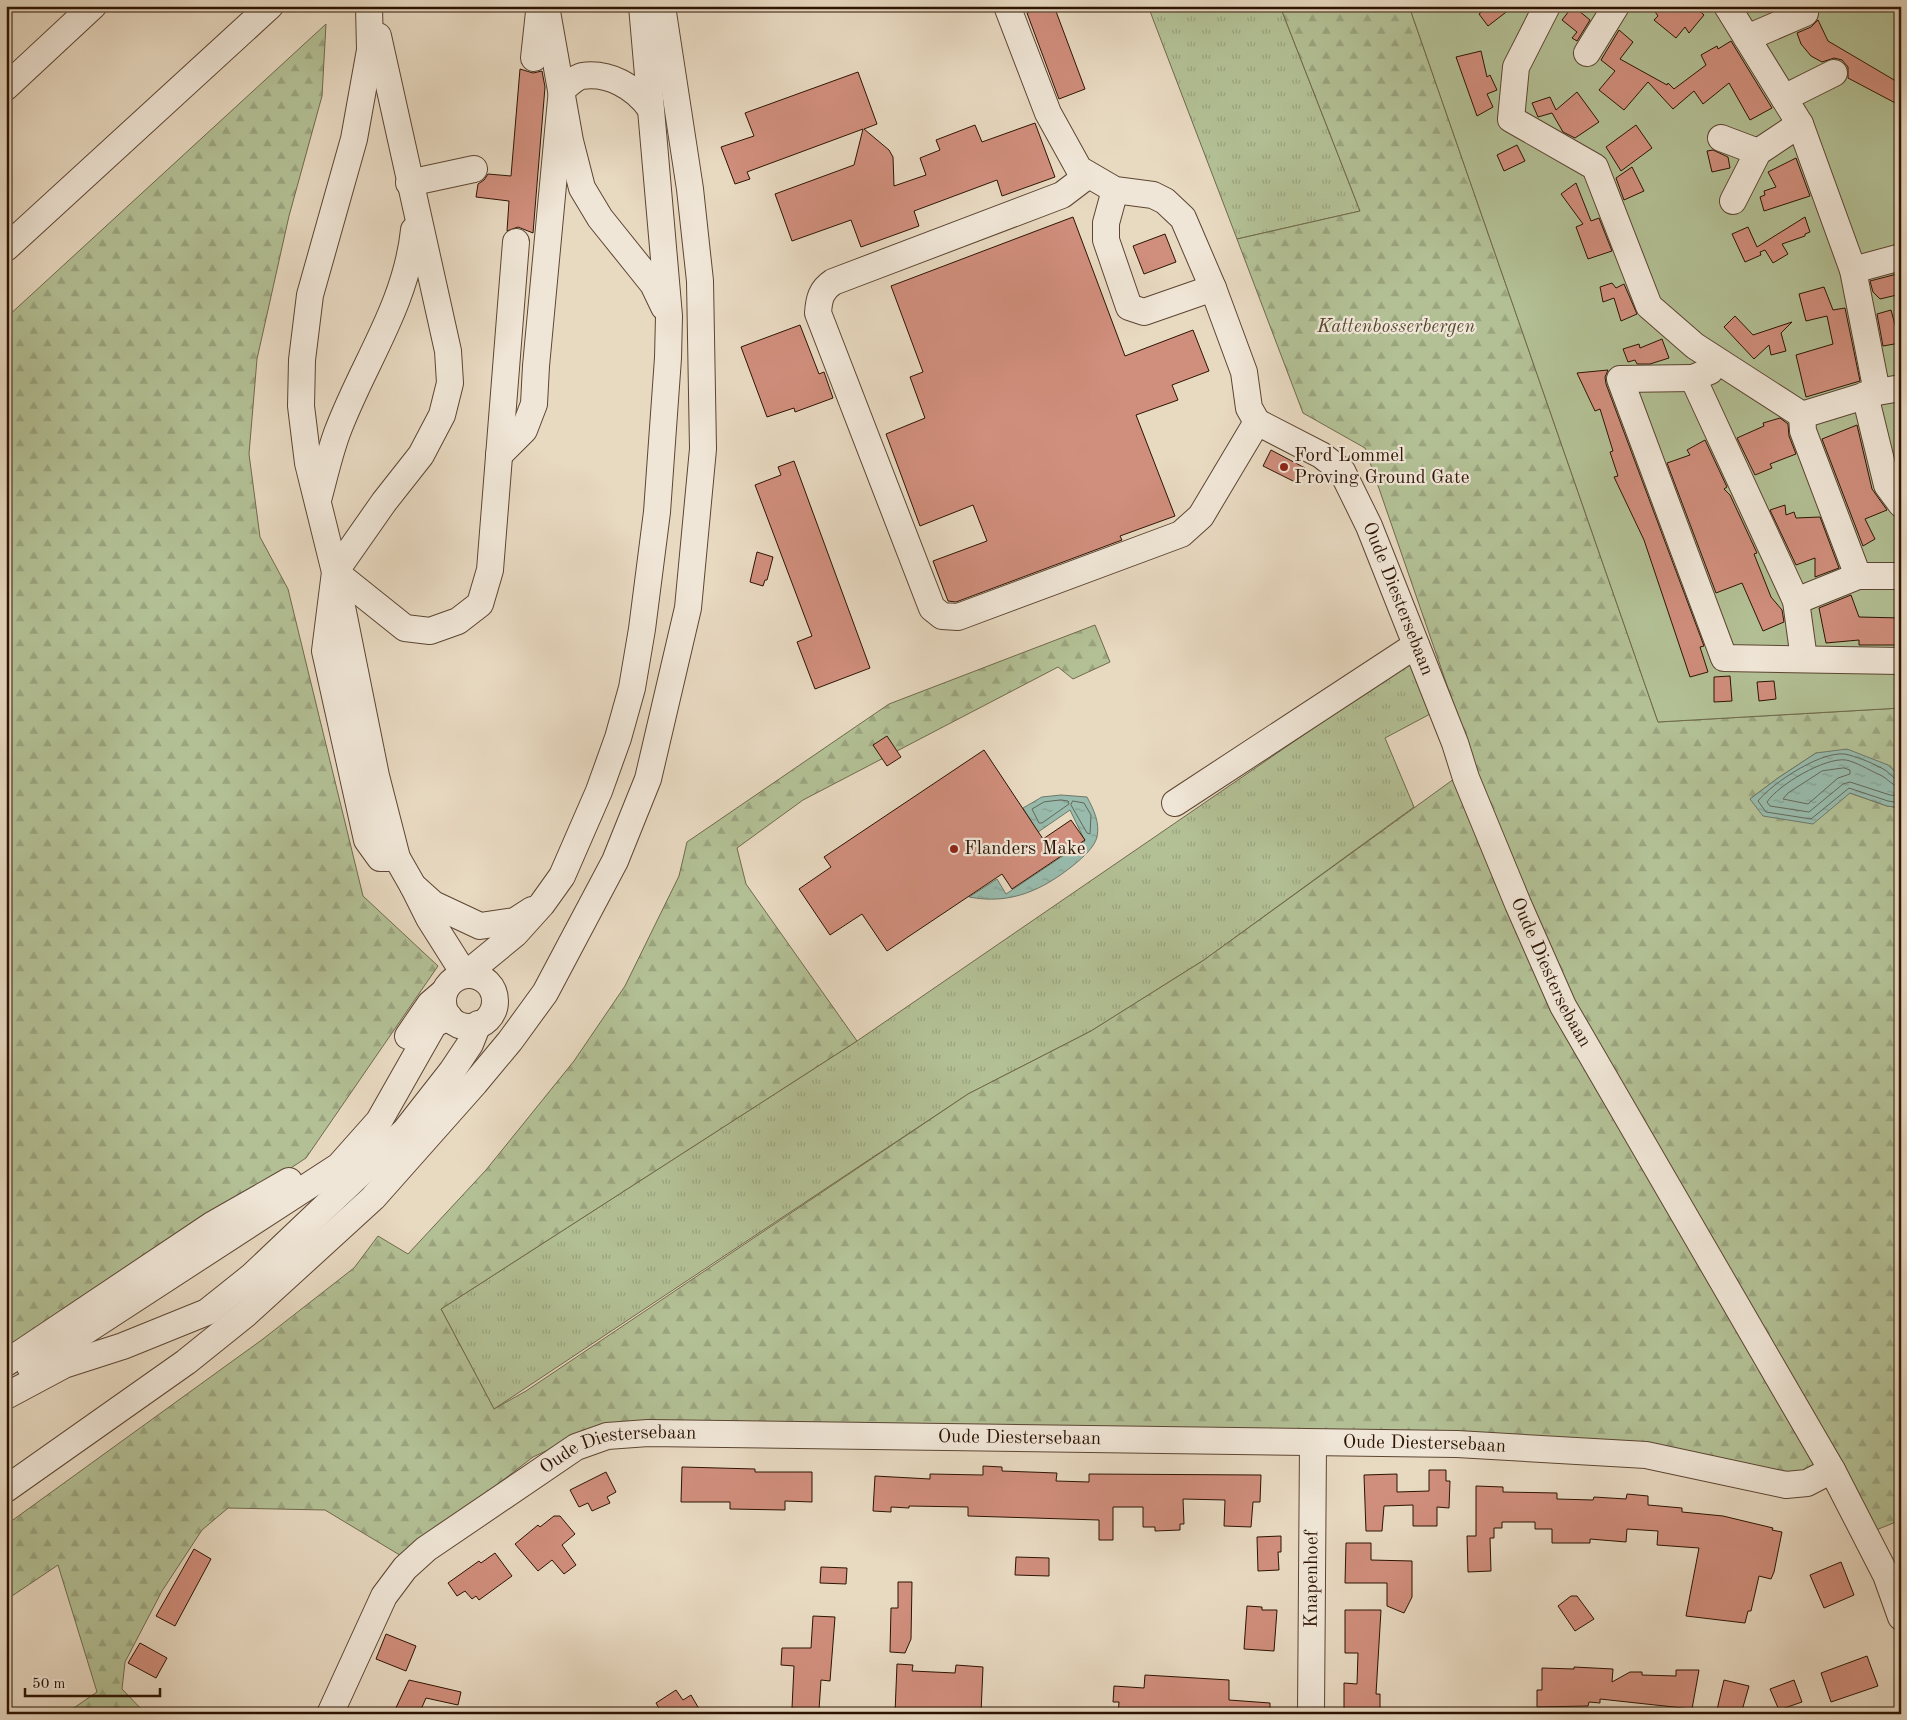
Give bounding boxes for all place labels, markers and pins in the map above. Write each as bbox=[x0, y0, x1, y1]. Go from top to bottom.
place label: Ford Lommel Proving Ground Gate bbox=[1294, 447, 1469, 488]
marker: Ford Lommel Proving Ground Gate bbox=[1278, 461, 1290, 473]
place label: Flanders Make bbox=[964, 840, 1086, 859]
marker: Flanders Make bbox=[948, 843, 960, 855]

